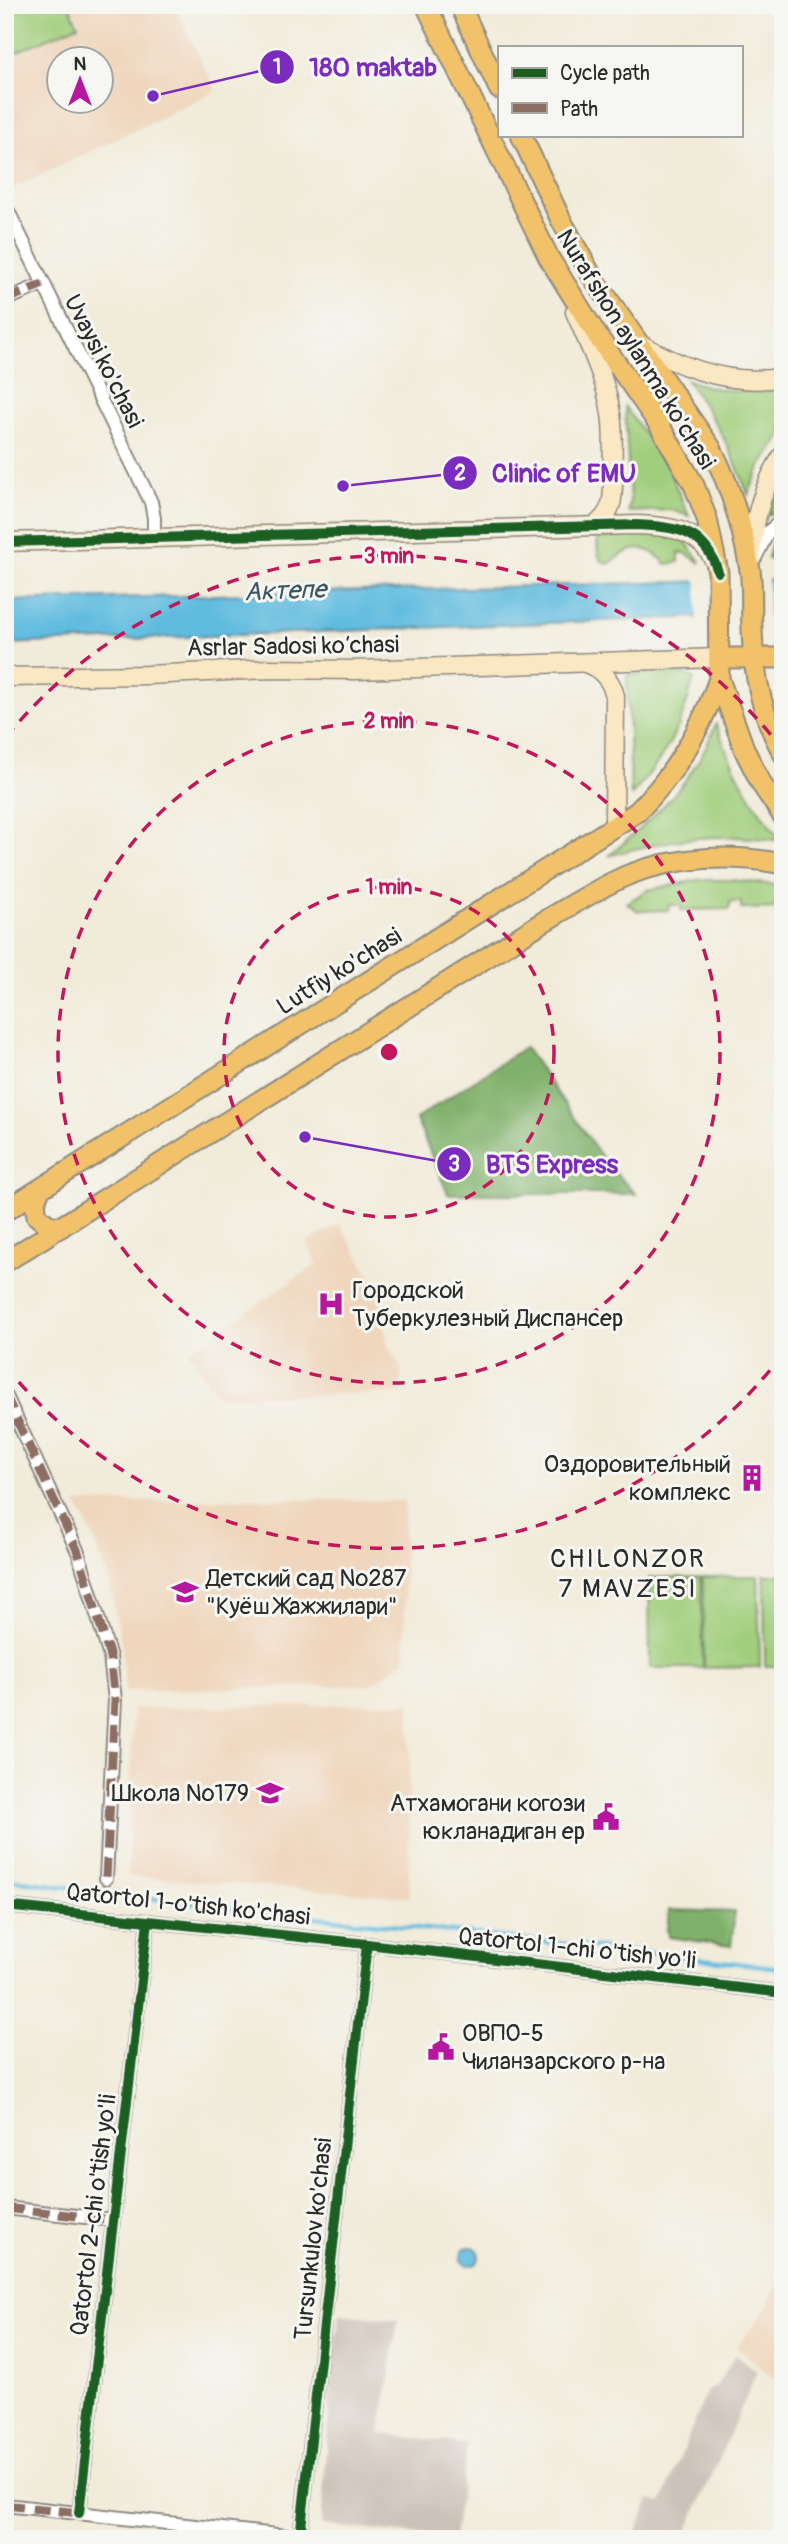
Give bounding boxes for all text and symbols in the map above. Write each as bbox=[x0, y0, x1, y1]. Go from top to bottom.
callout: 180 maktab bbox=[260, 43, 451, 90]
north arrow bbox=[46, 46, 116, 116]
legend bbox=[498, 46, 742, 136]
text: N bbox=[74, 52, 87, 76]
text: 180 maktab bbox=[309, 52, 437, 84]
text: 1 bbox=[273, 54, 281, 81]
text: Cycle path bbox=[560, 60, 650, 87]
text: Path bbox=[560, 96, 598, 123]
street label: Nurafshon aylanma ko'chasi bbox=[550, 224, 721, 475]
street label: Uvaysi ko'chasi bbox=[58, 290, 150, 433]
callout: Clinic of EMU bbox=[443, 449, 650, 496]
text: Clinic of EMU bbox=[492, 458, 636, 490]
text: 2 bbox=[454, 460, 466, 487]
text: 3 min bbox=[364, 543, 414, 570]
water label: Актепе bbox=[243, 573, 329, 608]
street label: Asrlar Sadosi ko‘chasi bbox=[187, 630, 399, 663]
text: 2 min bbox=[364, 708, 414, 735]
text: 1 min bbox=[366, 874, 413, 901]
street label: Lutfiy ko'chasi bbox=[271, 921, 407, 1021]
centre of rings bbox=[377, 1040, 401, 1064]
callout: BTS Express bbox=[437, 1140, 632, 1187]
text: BTS Express bbox=[486, 1149, 619, 1181]
text: 3 bbox=[448, 1151, 460, 1178]
place label: Городской Туберкулезный Диспансер bbox=[352, 1276, 623, 1333]
hospital icon: Городской Туберкулезный Диспансер bbox=[316, 1289, 346, 1319]
place label: Оздоровительный комплекс bbox=[544, 1450, 731, 1507]
building icon: Оздоровительный комплекс bbox=[737, 1463, 767, 1493]
district label: CHILONZOR 7 MAVZESI bbox=[550, 1543, 706, 1605]
place label: Детский сад №287 "Куёш Жажжилари" bbox=[205, 1564, 407, 1621]
school or university icon: Детский сад №287 "Куёш Жажжилари" bbox=[170, 1577, 200, 1607]
school or university icon: Школа №179 bbox=[255, 1778, 285, 1808]
place label: Школа №179 bbox=[112, 1779, 249, 1808]
place label: Атхамогани когози юкланадиган ер bbox=[390, 1789, 585, 1846]
public building icon: Атхамогани когози юкланадиган ер bbox=[591, 1802, 621, 1832]
street label: Qatortol 1-o'tish ko'chasi bbox=[64, 1877, 311, 1932]
street label: Qatortol 1-chi o'tish yo'li bbox=[457, 1922, 697, 1975]
place label: ОВПО-5 Чиланзарского р-на bbox=[462, 2019, 665, 2076]
public building icon: ОВПО-5 Чиланзарского р-на bbox=[426, 2032, 456, 2062]
street label: Qatortol 2-chi o'tish yo'li bbox=[64, 2093, 123, 2338]
street label: Tursunkulov ko'chasi bbox=[288, 2137, 339, 2342]

